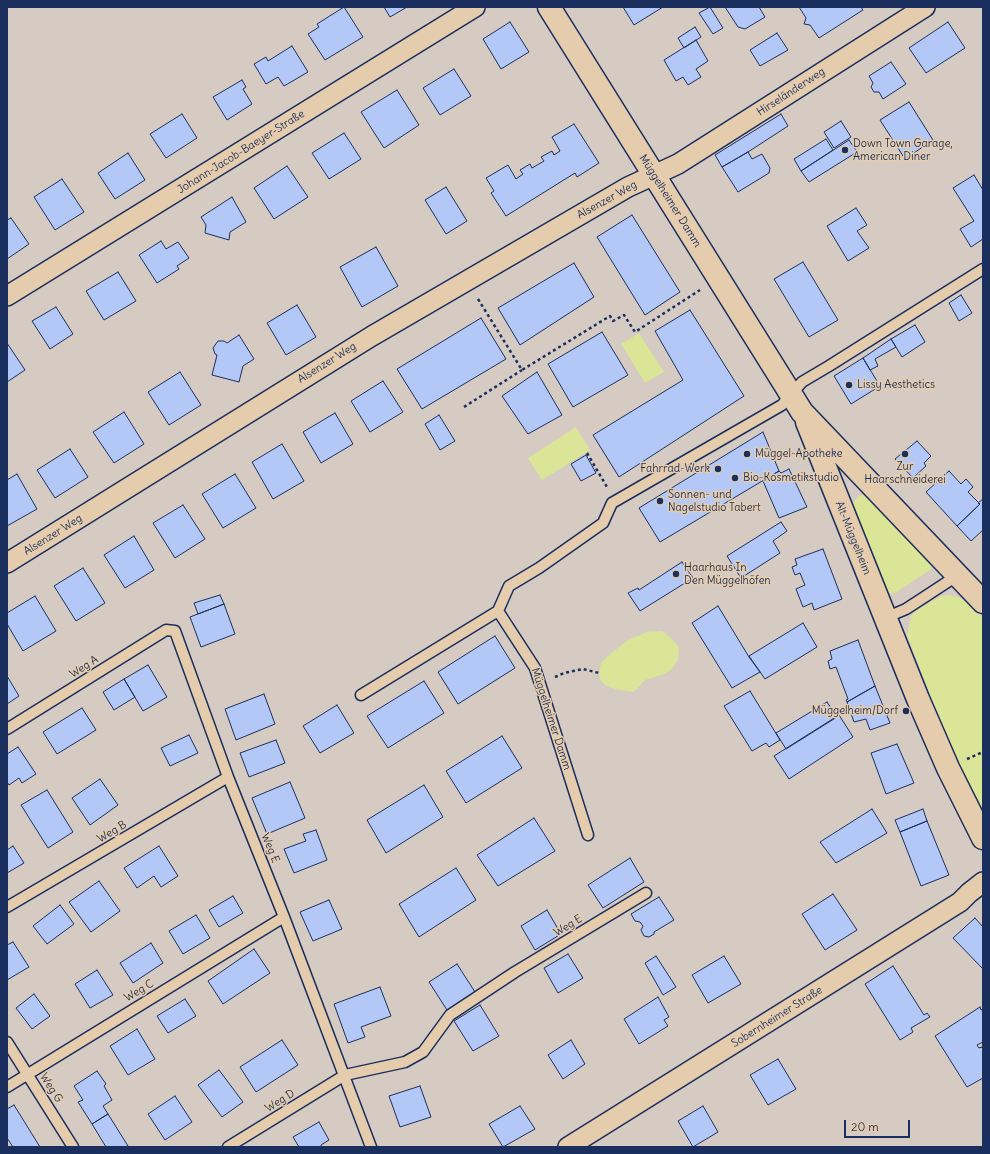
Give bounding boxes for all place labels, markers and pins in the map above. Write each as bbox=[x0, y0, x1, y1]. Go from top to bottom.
place label: Down Town Garage, American Diner bbox=[853, 137, 953, 163]
marker: Down Town Garage, American Diner bbox=[840, 145, 850, 155]
place label: Lissy Aesthetics bbox=[857, 378, 935, 392]
marker: Lissy Aesthetics bbox=[844, 380, 854, 390]
place label: Müggel-Apotheke bbox=[755, 447, 842, 461]
marker: Müggel-Apotheke bbox=[742, 449, 752, 459]
marker: Zur Haarschneiderei bbox=[900, 449, 910, 459]
place label: Zur Haarschneiderei bbox=[864, 460, 946, 486]
place label: Fahrrad-Werk bbox=[640, 462, 710, 476]
marker: Fahrrad-Werk bbox=[713, 464, 723, 474]
place label: Bio-Kosmetikstudio bbox=[743, 471, 839, 485]
marker: Bio-Kosmetikstudio bbox=[730, 473, 740, 483]
place label: Sonnen- und Nagelstudio Tabert bbox=[668, 488, 761, 514]
marker: Sonnen- und Nagelstudio Tabert bbox=[655, 496, 665, 506]
place label: Haarhaus In Den Müggelhöfen bbox=[684, 561, 771, 587]
marker: Haarhaus In Den Müggelhöfen bbox=[671, 569, 681, 579]
place label: Müggelheim/Dorf bbox=[812, 704, 898, 718]
marker: Müggelheim/Dorf bbox=[901, 706, 911, 716]

